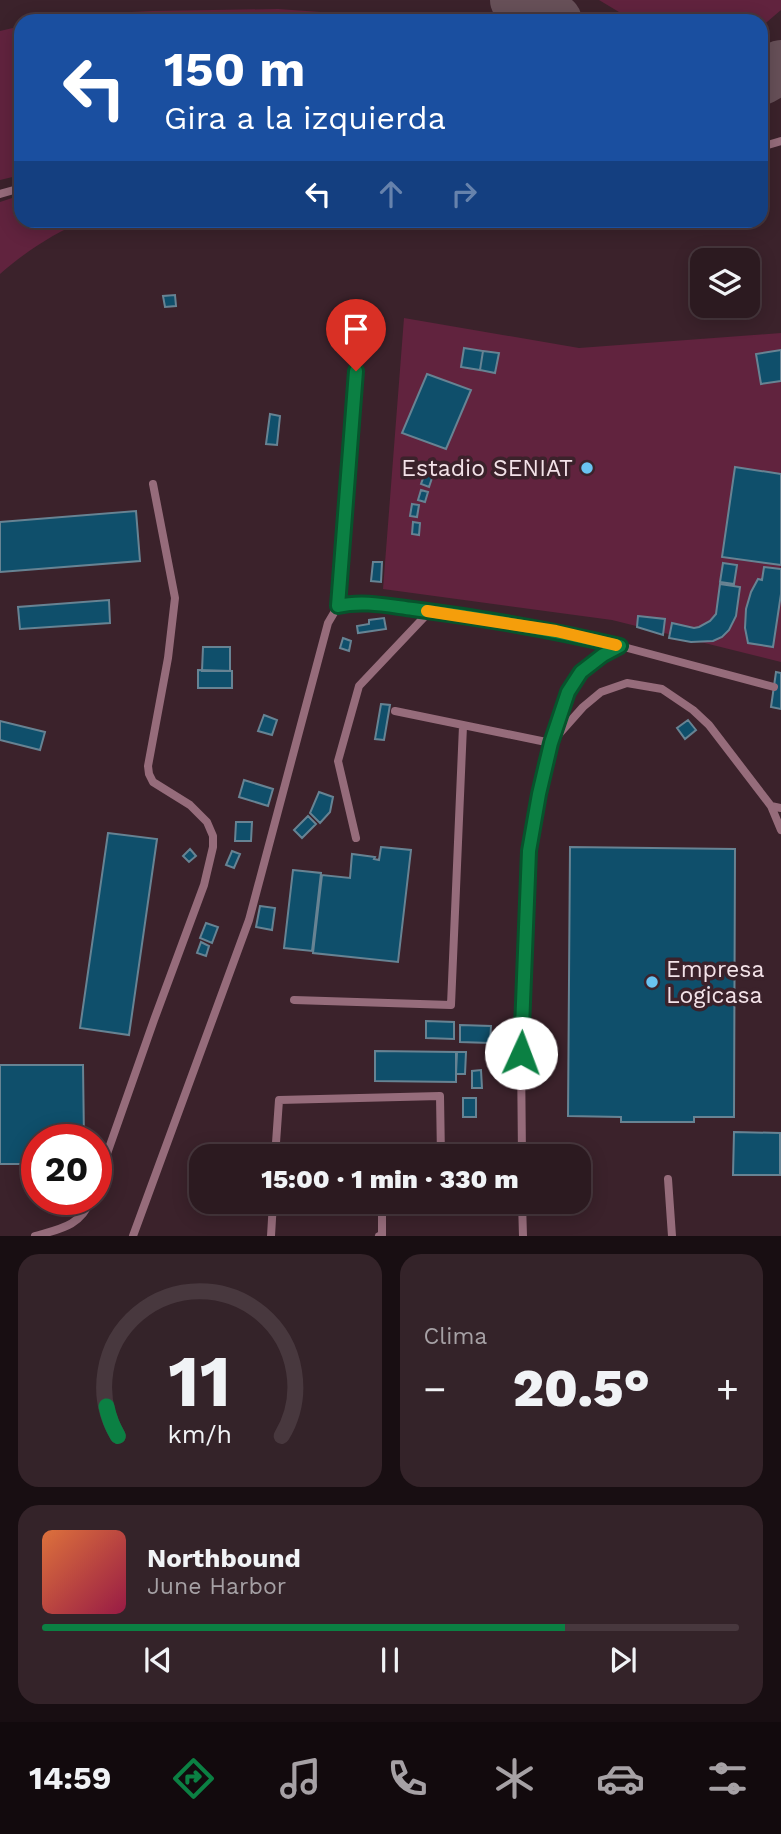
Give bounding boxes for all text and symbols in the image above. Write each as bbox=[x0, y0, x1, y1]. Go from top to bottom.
text: 150 m bbox=[164, 40, 305, 98]
icon: left bbox=[49, 42, 140, 133]
text: Gira a la izquierda bbox=[164, 99, 446, 137]
icon: left bbox=[299, 175, 337, 213]
icon: ahead bbox=[372, 175, 410, 213]
icon: right bbox=[445, 175, 483, 213]
map controls bbox=[690, 248, 760, 318]
button: layers bbox=[690, 248, 760, 318]
pin bbox=[326, 299, 386, 371]
icon: arrive bbox=[337, 310, 375, 348]
place label: Estadio SENIAT bbox=[401, 455, 573, 482]
marker: Estadio SENIAT bbox=[579, 460, 595, 476]
place label: Empresa Logicasa bbox=[666, 956, 764, 1009]
marker: Empresa Logicasa bbox=[644, 974, 660, 990]
position arrow bbox=[484, 1016, 558, 1090]
speed limit sign: 20 bbox=[21, 1124, 112, 1215]
text: 15:00 · 1 min · 330 m bbox=[261, 1164, 519, 1194]
text: Clima bbox=[424, 1323, 487, 1350]
text: 11 bbox=[168, 1339, 231, 1425]
text: 20.5° bbox=[513, 1358, 650, 1419]
text: − bbox=[424, 1367, 446, 1411]
text: + bbox=[716, 1367, 739, 1411]
text: km/h bbox=[168, 1420, 232, 1449]
text: Northbound bbox=[147, 1543, 301, 1573]
text: June Harbor bbox=[147, 1573, 286, 1600]
icon: previous bbox=[139, 1641, 177, 1679]
icon: pause bbox=[371, 1641, 409, 1679]
icon: next bbox=[604, 1641, 642, 1679]
icon: directions bbox=[169, 1754, 218, 1803]
icon: music bbox=[276, 1754, 325, 1803]
icon: phone bbox=[383, 1754, 432, 1803]
icon: climate bbox=[490, 1754, 539, 1803]
icon: car bbox=[596, 1754, 645, 1803]
icon: filters bbox=[703, 1754, 752, 1803]
text: 14:59 bbox=[29, 1759, 111, 1797]

